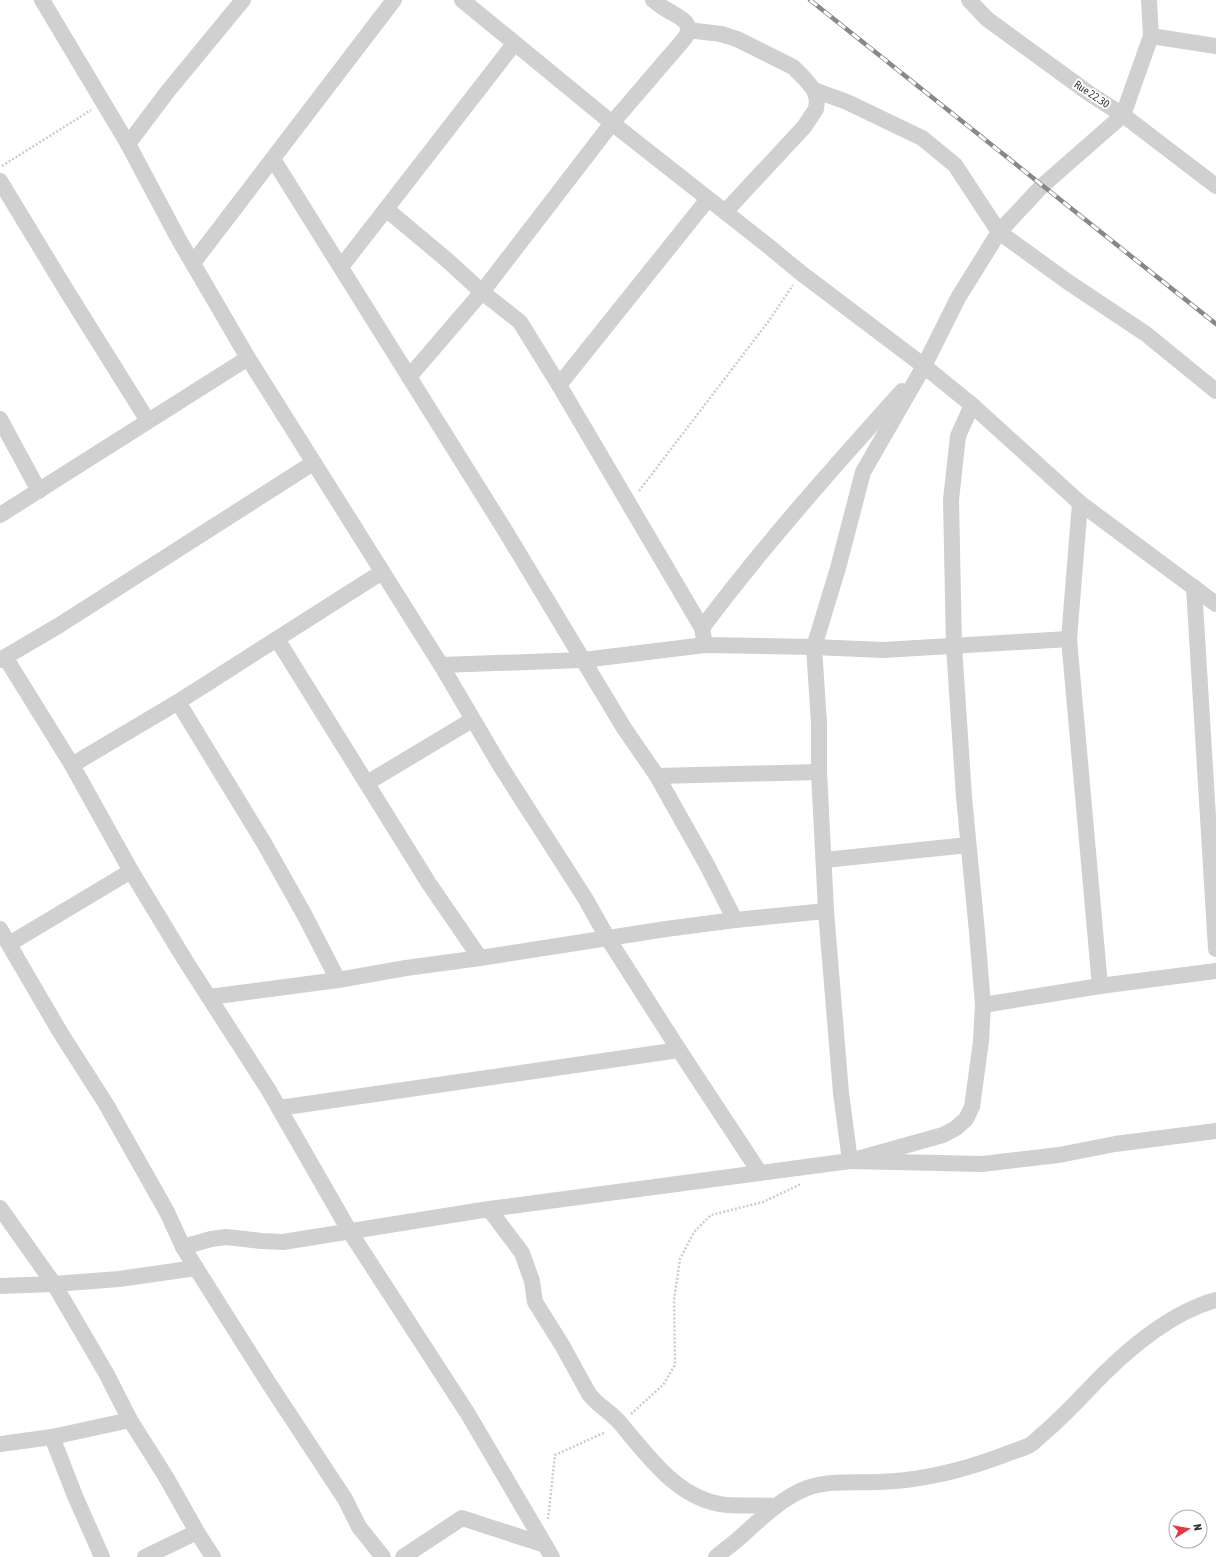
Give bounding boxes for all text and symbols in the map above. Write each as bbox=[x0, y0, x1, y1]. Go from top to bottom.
street label: Rue 22.30 bbox=[1072, 78, 1112, 110]
north arrow bbox=[1168, 1509, 1208, 1549]
text: N bbox=[1191, 1523, 1204, 1531]

